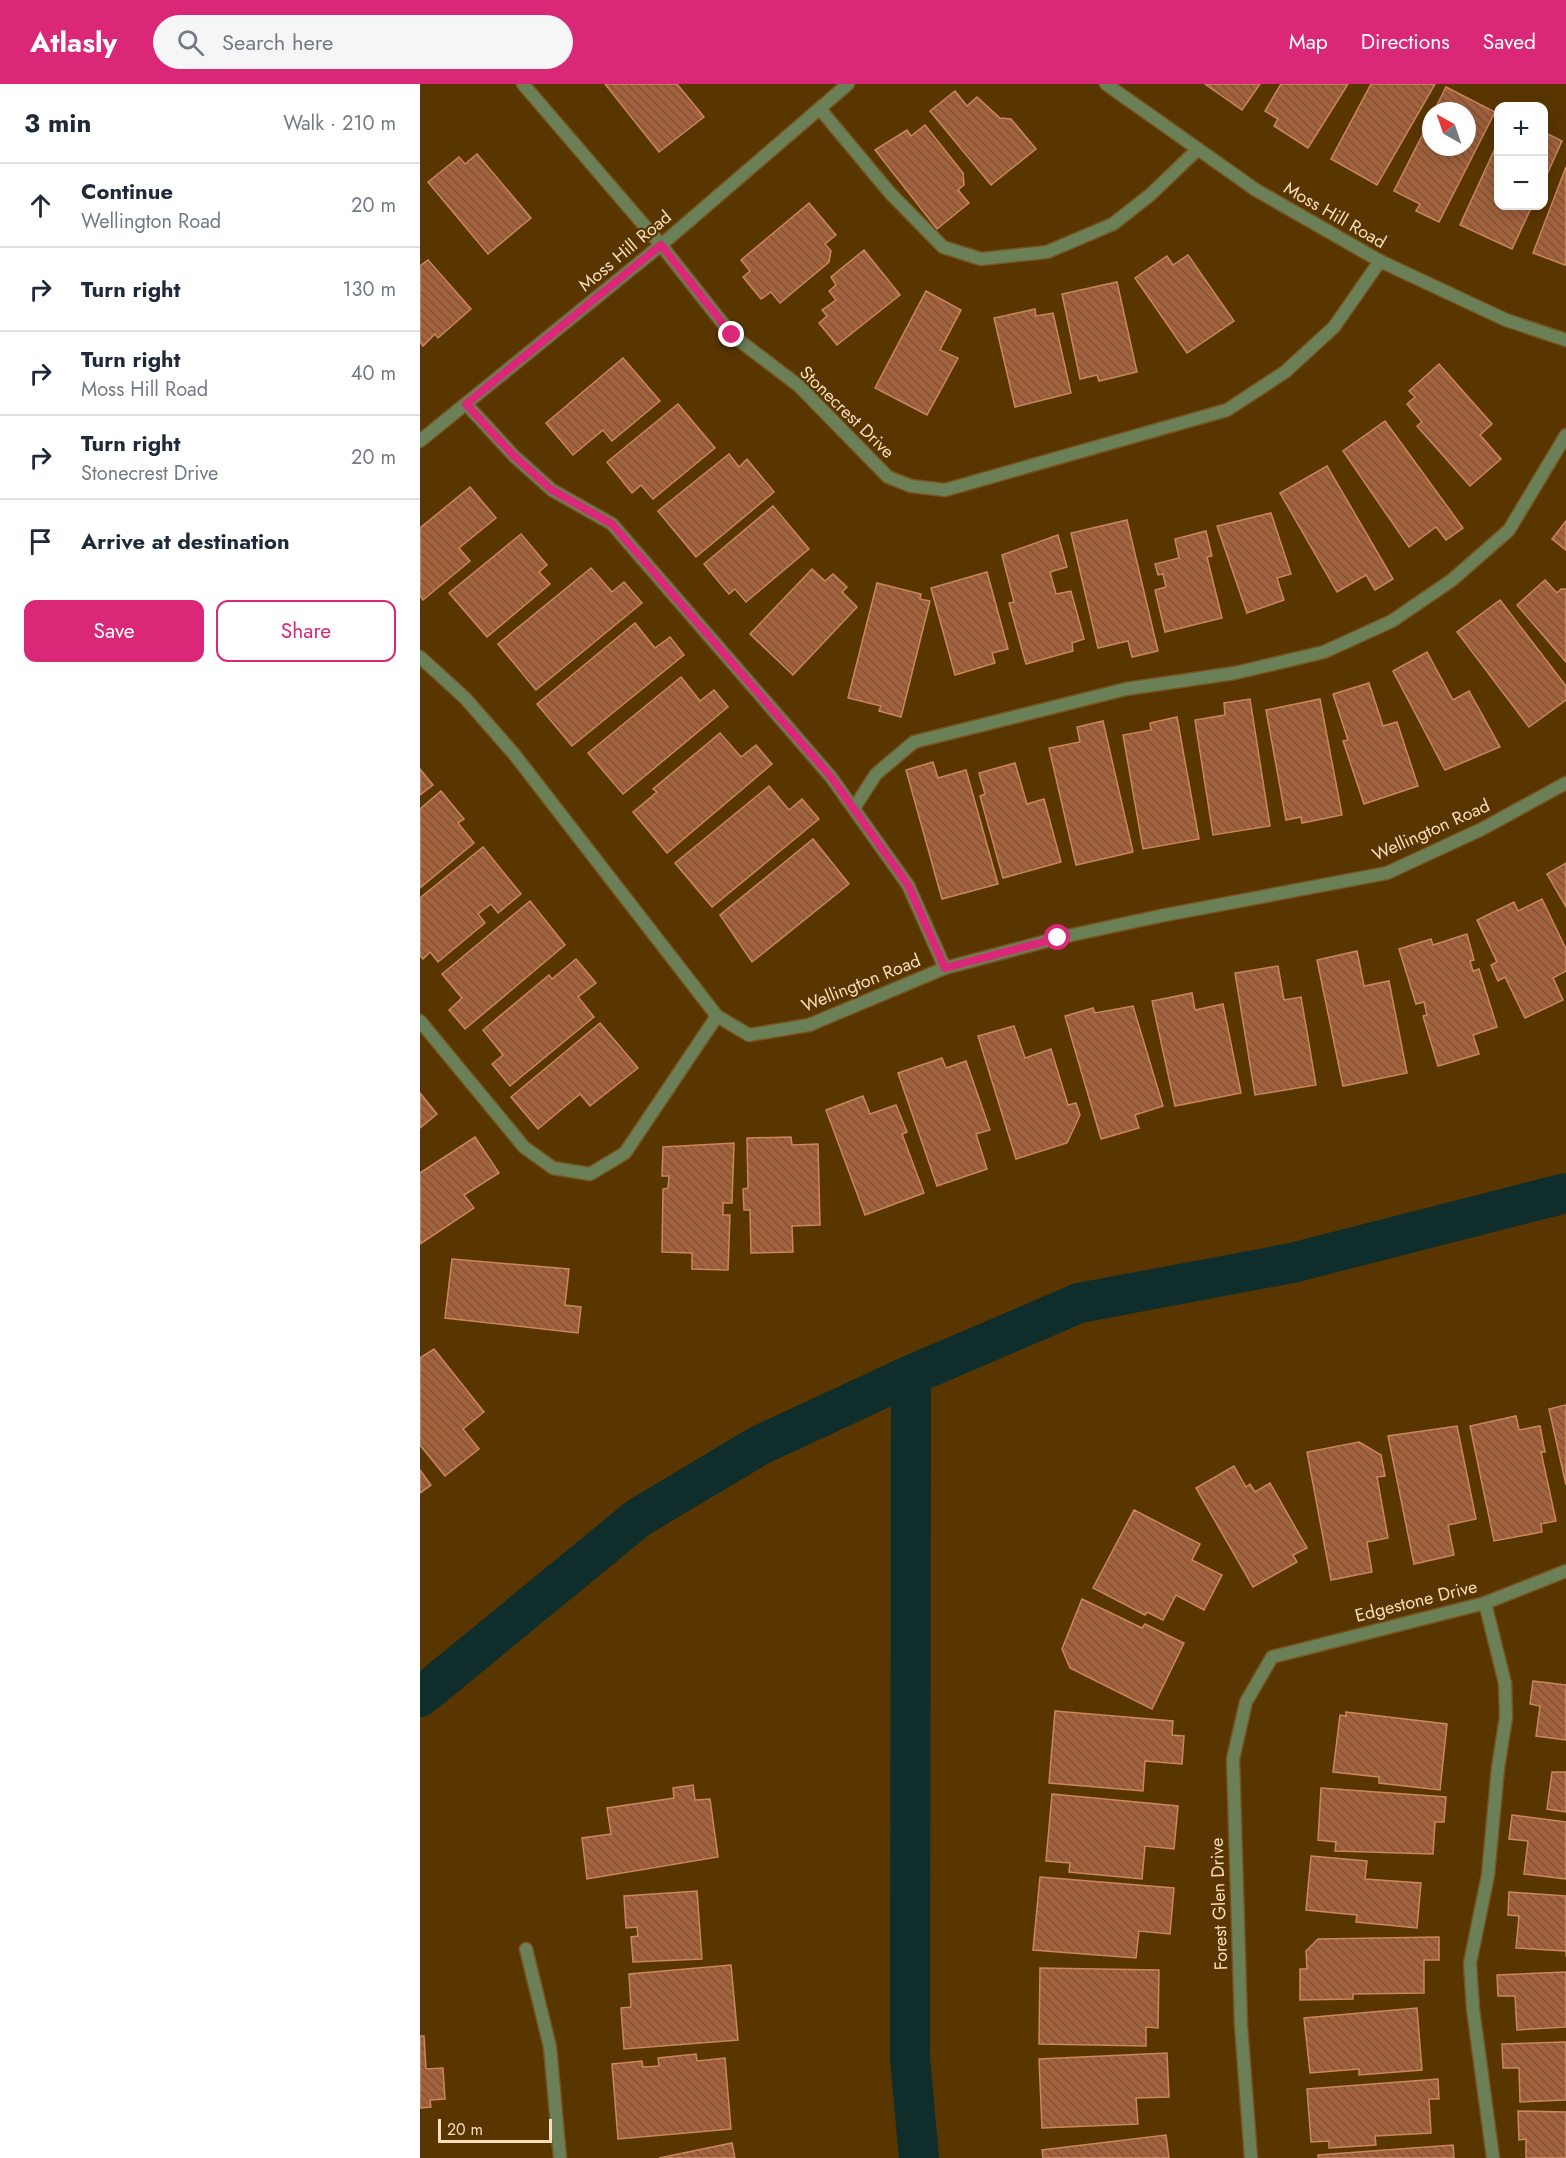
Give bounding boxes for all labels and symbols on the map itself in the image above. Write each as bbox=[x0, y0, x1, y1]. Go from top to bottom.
north arrow bbox=[1422, 102, 1476, 156]
street label: Moss Hill Road bbox=[1279, 175, 1391, 255]
street label: Moss Hill Road bbox=[573, 204, 677, 298]
route end bbox=[718, 321, 744, 347]
street label: Stonecrest Drive bbox=[794, 360, 900, 464]
street label: Wellington Road bbox=[1368, 792, 1494, 868]
route start bbox=[1044, 924, 1070, 950]
street label: Wellington Road bbox=[798, 947, 924, 1019]
street label: Edgestone Drive bbox=[1352, 1573, 1480, 1629]
street label: Forest Glen Drive bbox=[1204, 1837, 1234, 1971]
scale bar bbox=[438, 2116, 552, 2144]

